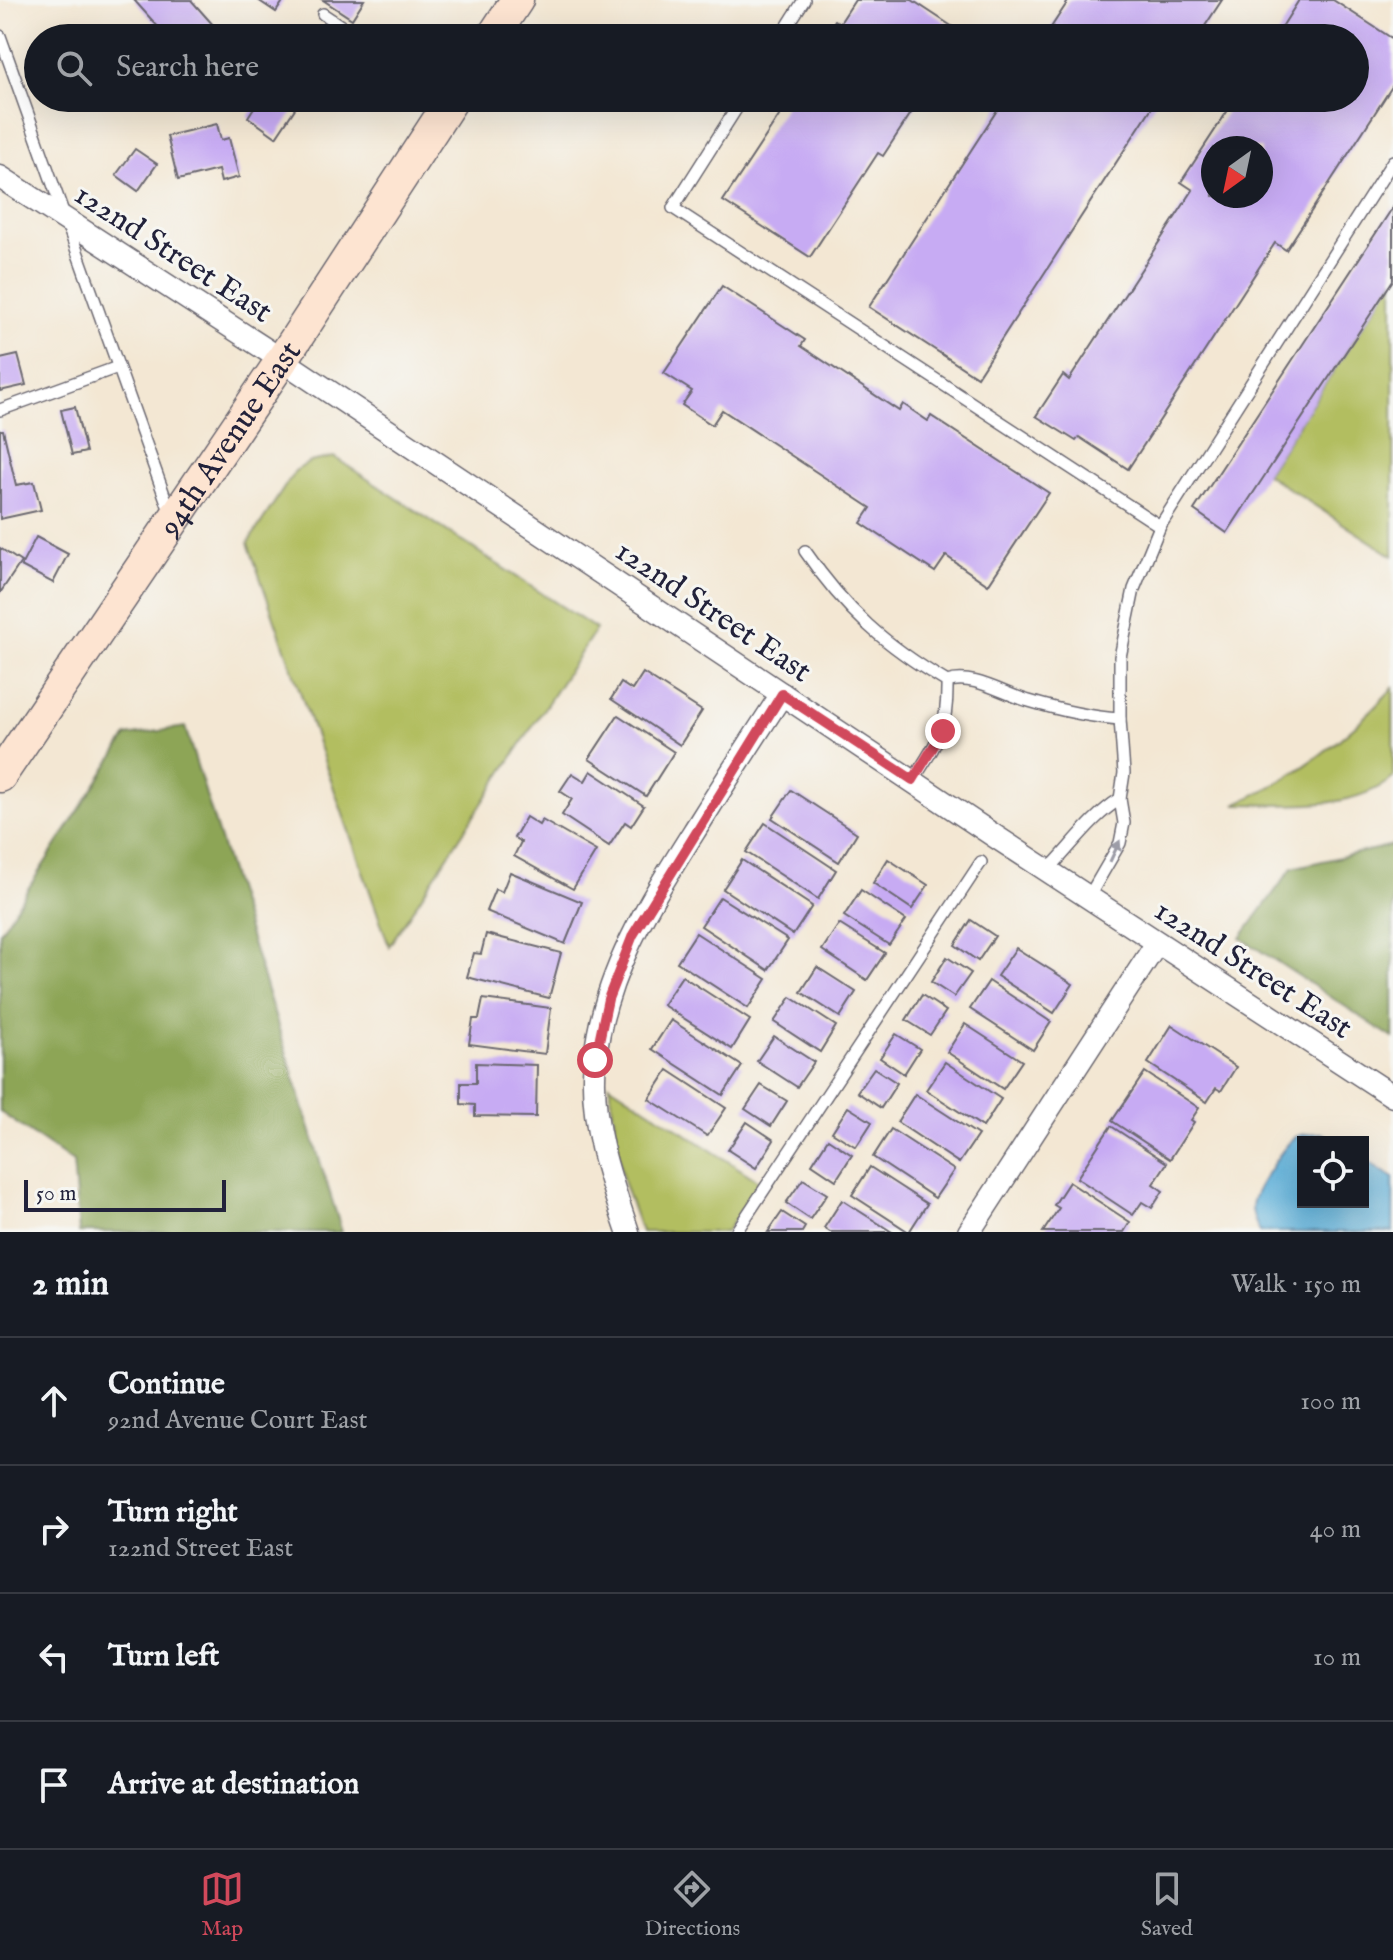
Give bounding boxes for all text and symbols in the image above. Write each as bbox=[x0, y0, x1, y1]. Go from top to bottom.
search box bbox=[24, 24, 1369, 112]
icon: search bbox=[52, 46, 96, 90]
text: Search here bbox=[116, 49, 259, 87]
north arrow bbox=[1201, 136, 1273, 208]
street label: 122nd Street East bbox=[66, 175, 279, 333]
street label: 94th Avenue East bbox=[150, 334, 312, 546]
street label: 122nd Street East bbox=[607, 531, 818, 693]
route end bbox=[925, 713, 961, 749]
one-way arrow bbox=[1108, 840, 1122, 863]
street label: 122nd Street East bbox=[1146, 891, 1359, 1049]
route start bbox=[577, 1042, 613, 1078]
map controls bbox=[1297, 1136, 1369, 1208]
button: locate bbox=[1297, 1136, 1369, 1208]
scale bar bbox=[24, 1176, 226, 1212]
text: 50 m bbox=[36, 1180, 77, 1208]
text: 2 min bbox=[32, 1263, 109, 1306]
text: Walk · 150 m bbox=[1231, 1268, 1361, 1301]
text: Continue bbox=[108, 1366, 225, 1404]
icon: ahead bbox=[32, 1379, 76, 1423]
text: 100 m bbox=[1300, 1385, 1361, 1418]
text: 92nd Avenue Court East bbox=[108, 1404, 368, 1437]
text: Turn right bbox=[108, 1494, 238, 1532]
icon: right bbox=[32, 1507, 76, 1551]
text: 40 m bbox=[1310, 1513, 1361, 1546]
text: 122nd Street East bbox=[108, 1532, 293, 1565]
icon: left bbox=[32, 1635, 76, 1679]
text: Turn left bbox=[108, 1638, 219, 1676]
text: 10 m bbox=[1313, 1641, 1361, 1674]
icon: arrive bbox=[32, 1763, 76, 1807]
text: Arrive at destination bbox=[108, 1766, 359, 1804]
tab: Map bbox=[200, 1867, 244, 1943]
tab: Directions bbox=[645, 1867, 740, 1943]
tab: Saved bbox=[1141, 1867, 1193, 1943]

